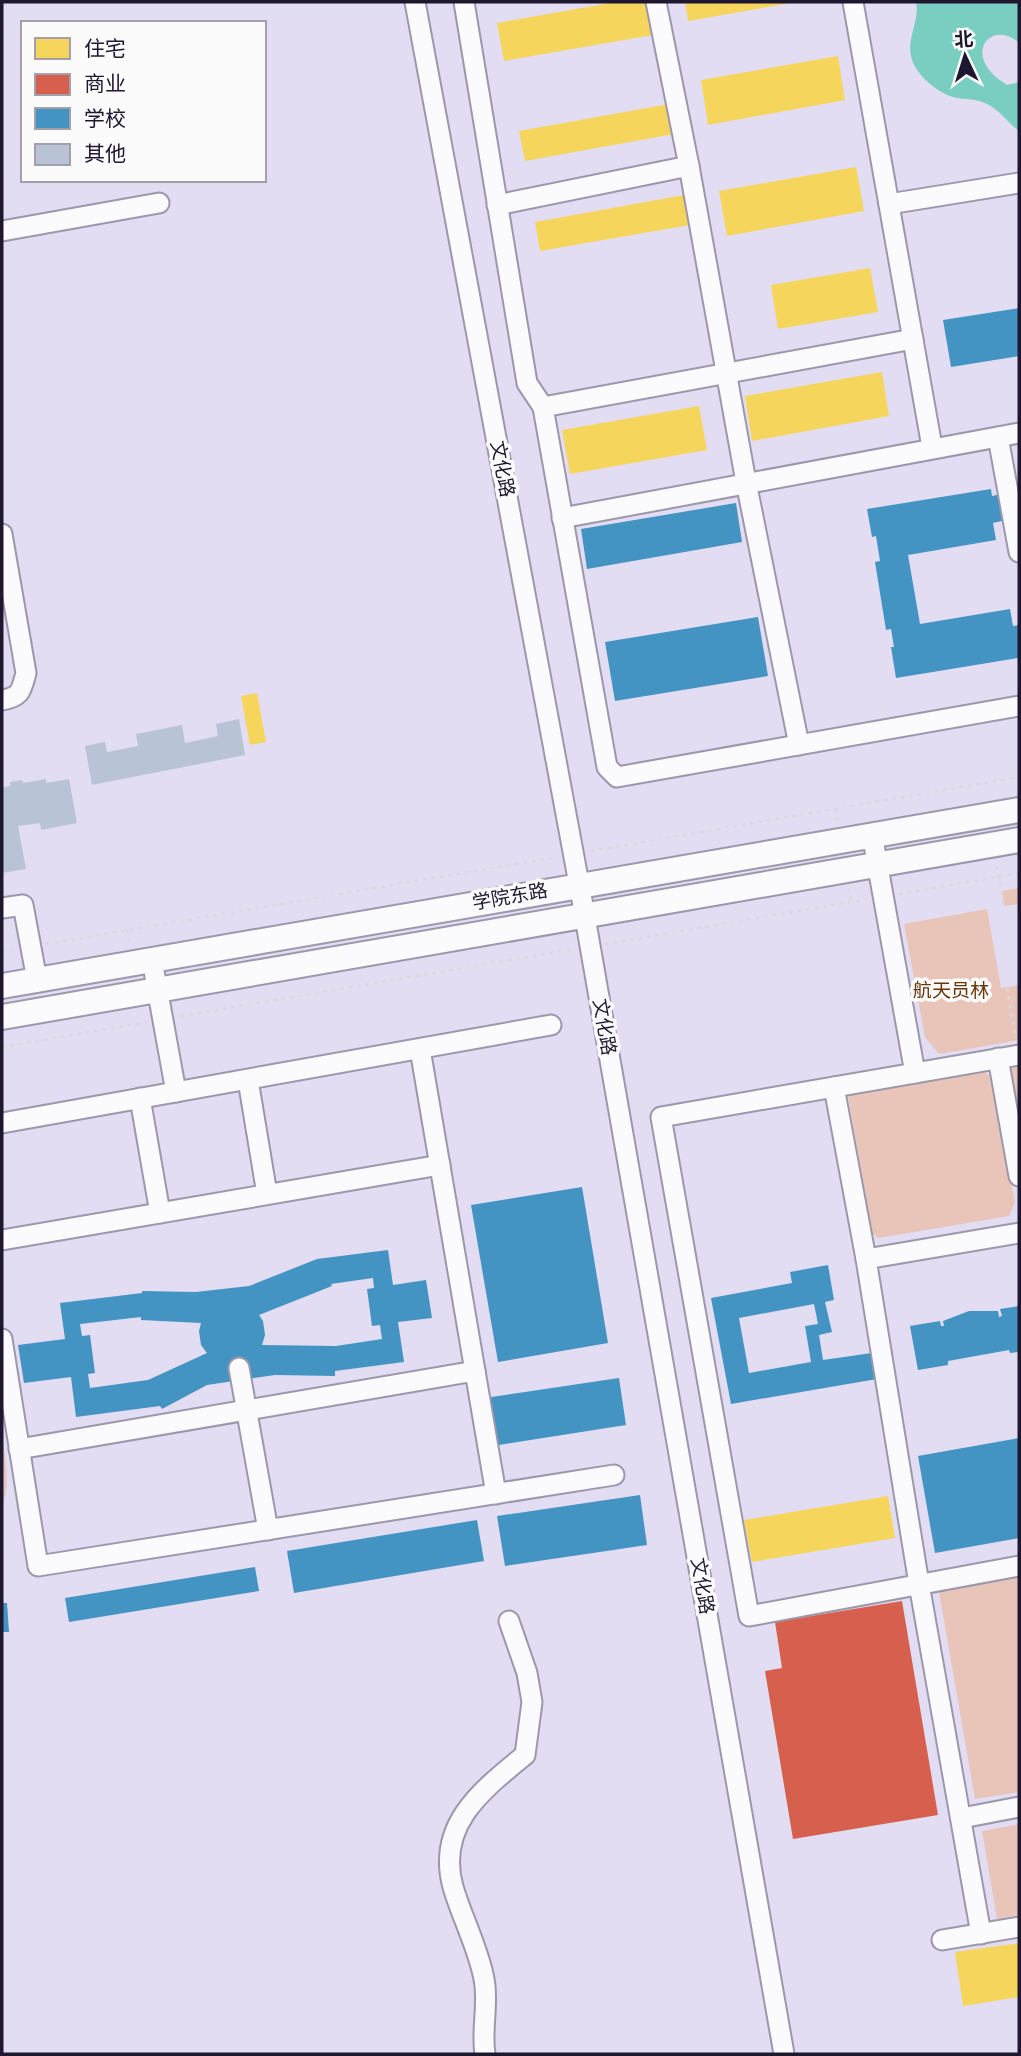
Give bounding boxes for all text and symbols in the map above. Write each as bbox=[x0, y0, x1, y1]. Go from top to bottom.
legend bbox=[21, 21, 266, 182]
north arrow bbox=[930, 21, 1000, 91]
text: 北 bbox=[953, 26, 974, 54]
text: 住宅 bbox=[84, 35, 126, 63]
text: 商业 bbox=[84, 70, 126, 98]
text: 学校 bbox=[84, 105, 126, 133]
text: 其他 bbox=[84, 140, 126, 168]
street label: 文化路 bbox=[484, 439, 520, 499]
street label: 学院东路 bbox=[470, 878, 550, 916]
park label: 航天员林 bbox=[913, 978, 989, 1004]
street label: 文化路 bbox=[586, 997, 622, 1057]
street label: 文化路 bbox=[684, 1556, 720, 1616]

